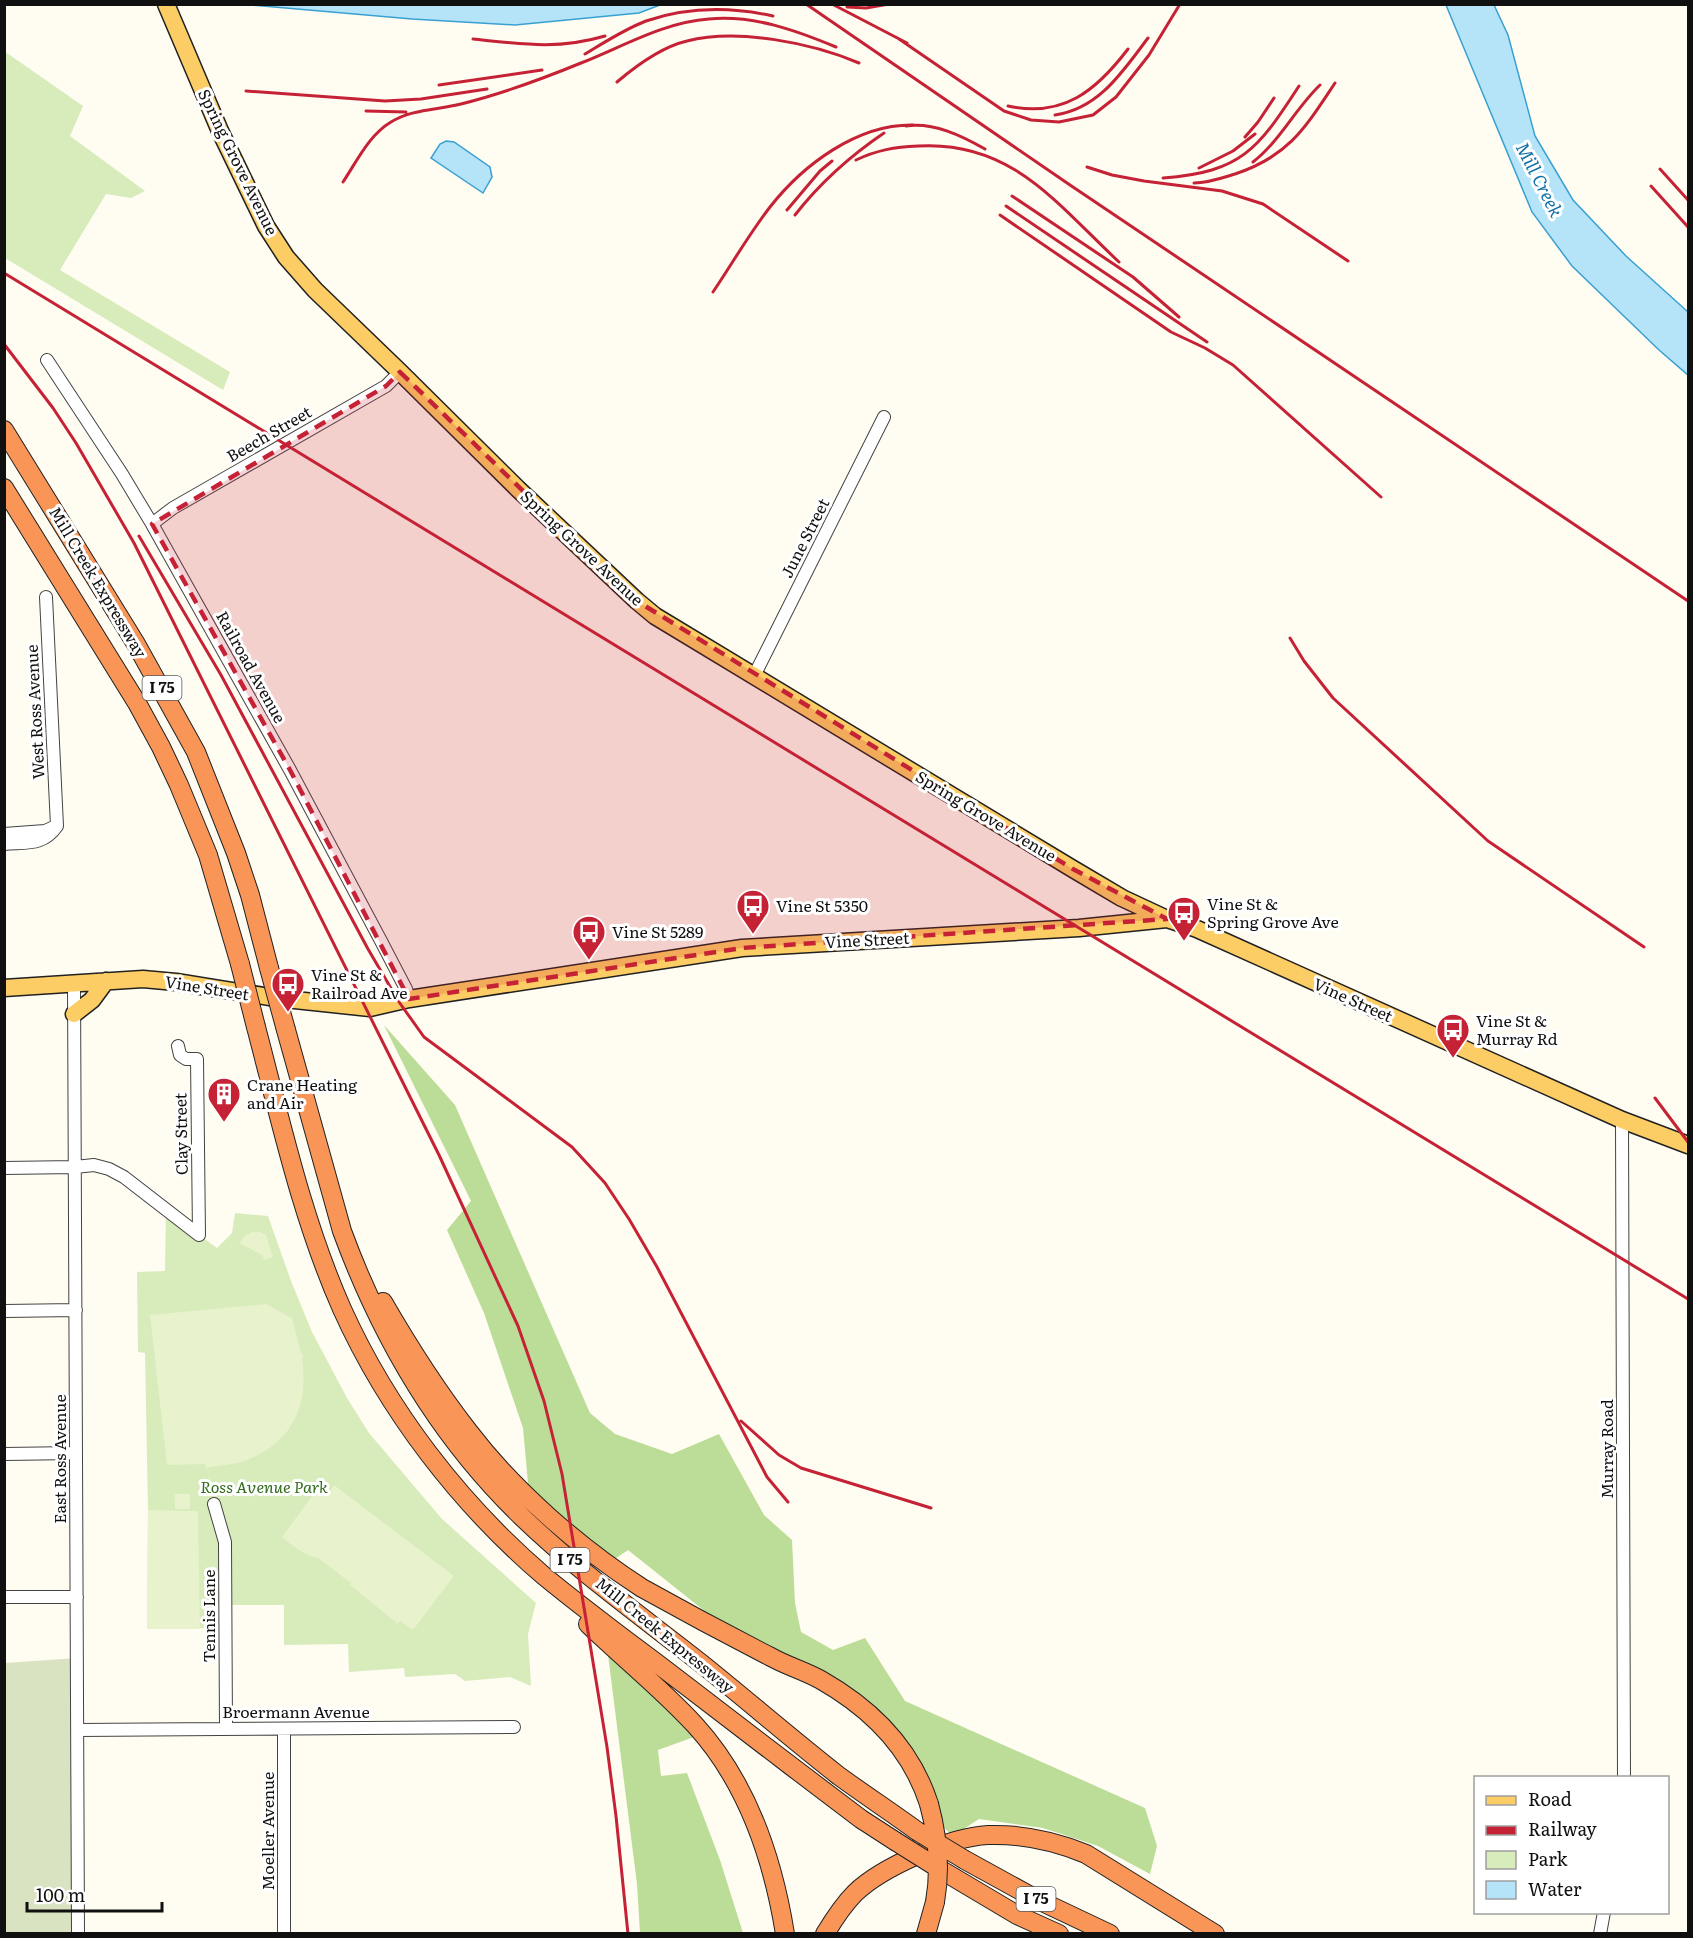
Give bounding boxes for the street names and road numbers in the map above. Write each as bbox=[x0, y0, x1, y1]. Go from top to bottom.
street label: Spring Grove Avenue bbox=[193, 84, 285, 239]
street label: Beech Street bbox=[222, 399, 316, 467]
street label: Spring Grove Avenue bbox=[516, 484, 649, 611]
street label: June Street bbox=[774, 493, 835, 581]
street label: Mill Creek Expressway bbox=[44, 501, 154, 662]
street label: Railroad Avenue bbox=[211, 606, 293, 727]
street label: West Ross Avenue bbox=[18, 644, 50, 780]
road number: I 75 bbox=[142, 676, 182, 700]
street label: Spring Grove Avenue bbox=[912, 764, 1061, 867]
street label: Vine Street bbox=[824, 925, 910, 953]
street label: Vine Street bbox=[163, 969, 251, 1006]
street label: Vine Street bbox=[1310, 971, 1397, 1027]
street label: Clay Street bbox=[167, 1092, 193, 1175]
street label: East Ross Avenue bbox=[47, 1394, 71, 1524]
street label: Murray Road bbox=[1594, 1399, 1618, 1499]
road number: I 75 bbox=[550, 1548, 590, 1572]
street label: Tennis Lane bbox=[196, 1569, 220, 1663]
street label: Mill Creek Expressway bbox=[591, 1571, 741, 1698]
street label: Broermann Avenue bbox=[222, 1699, 370, 1723]
street label: Moeller Avenue bbox=[255, 1772, 279, 1890]
road number: I 75 bbox=[1016, 1887, 1056, 1911]

